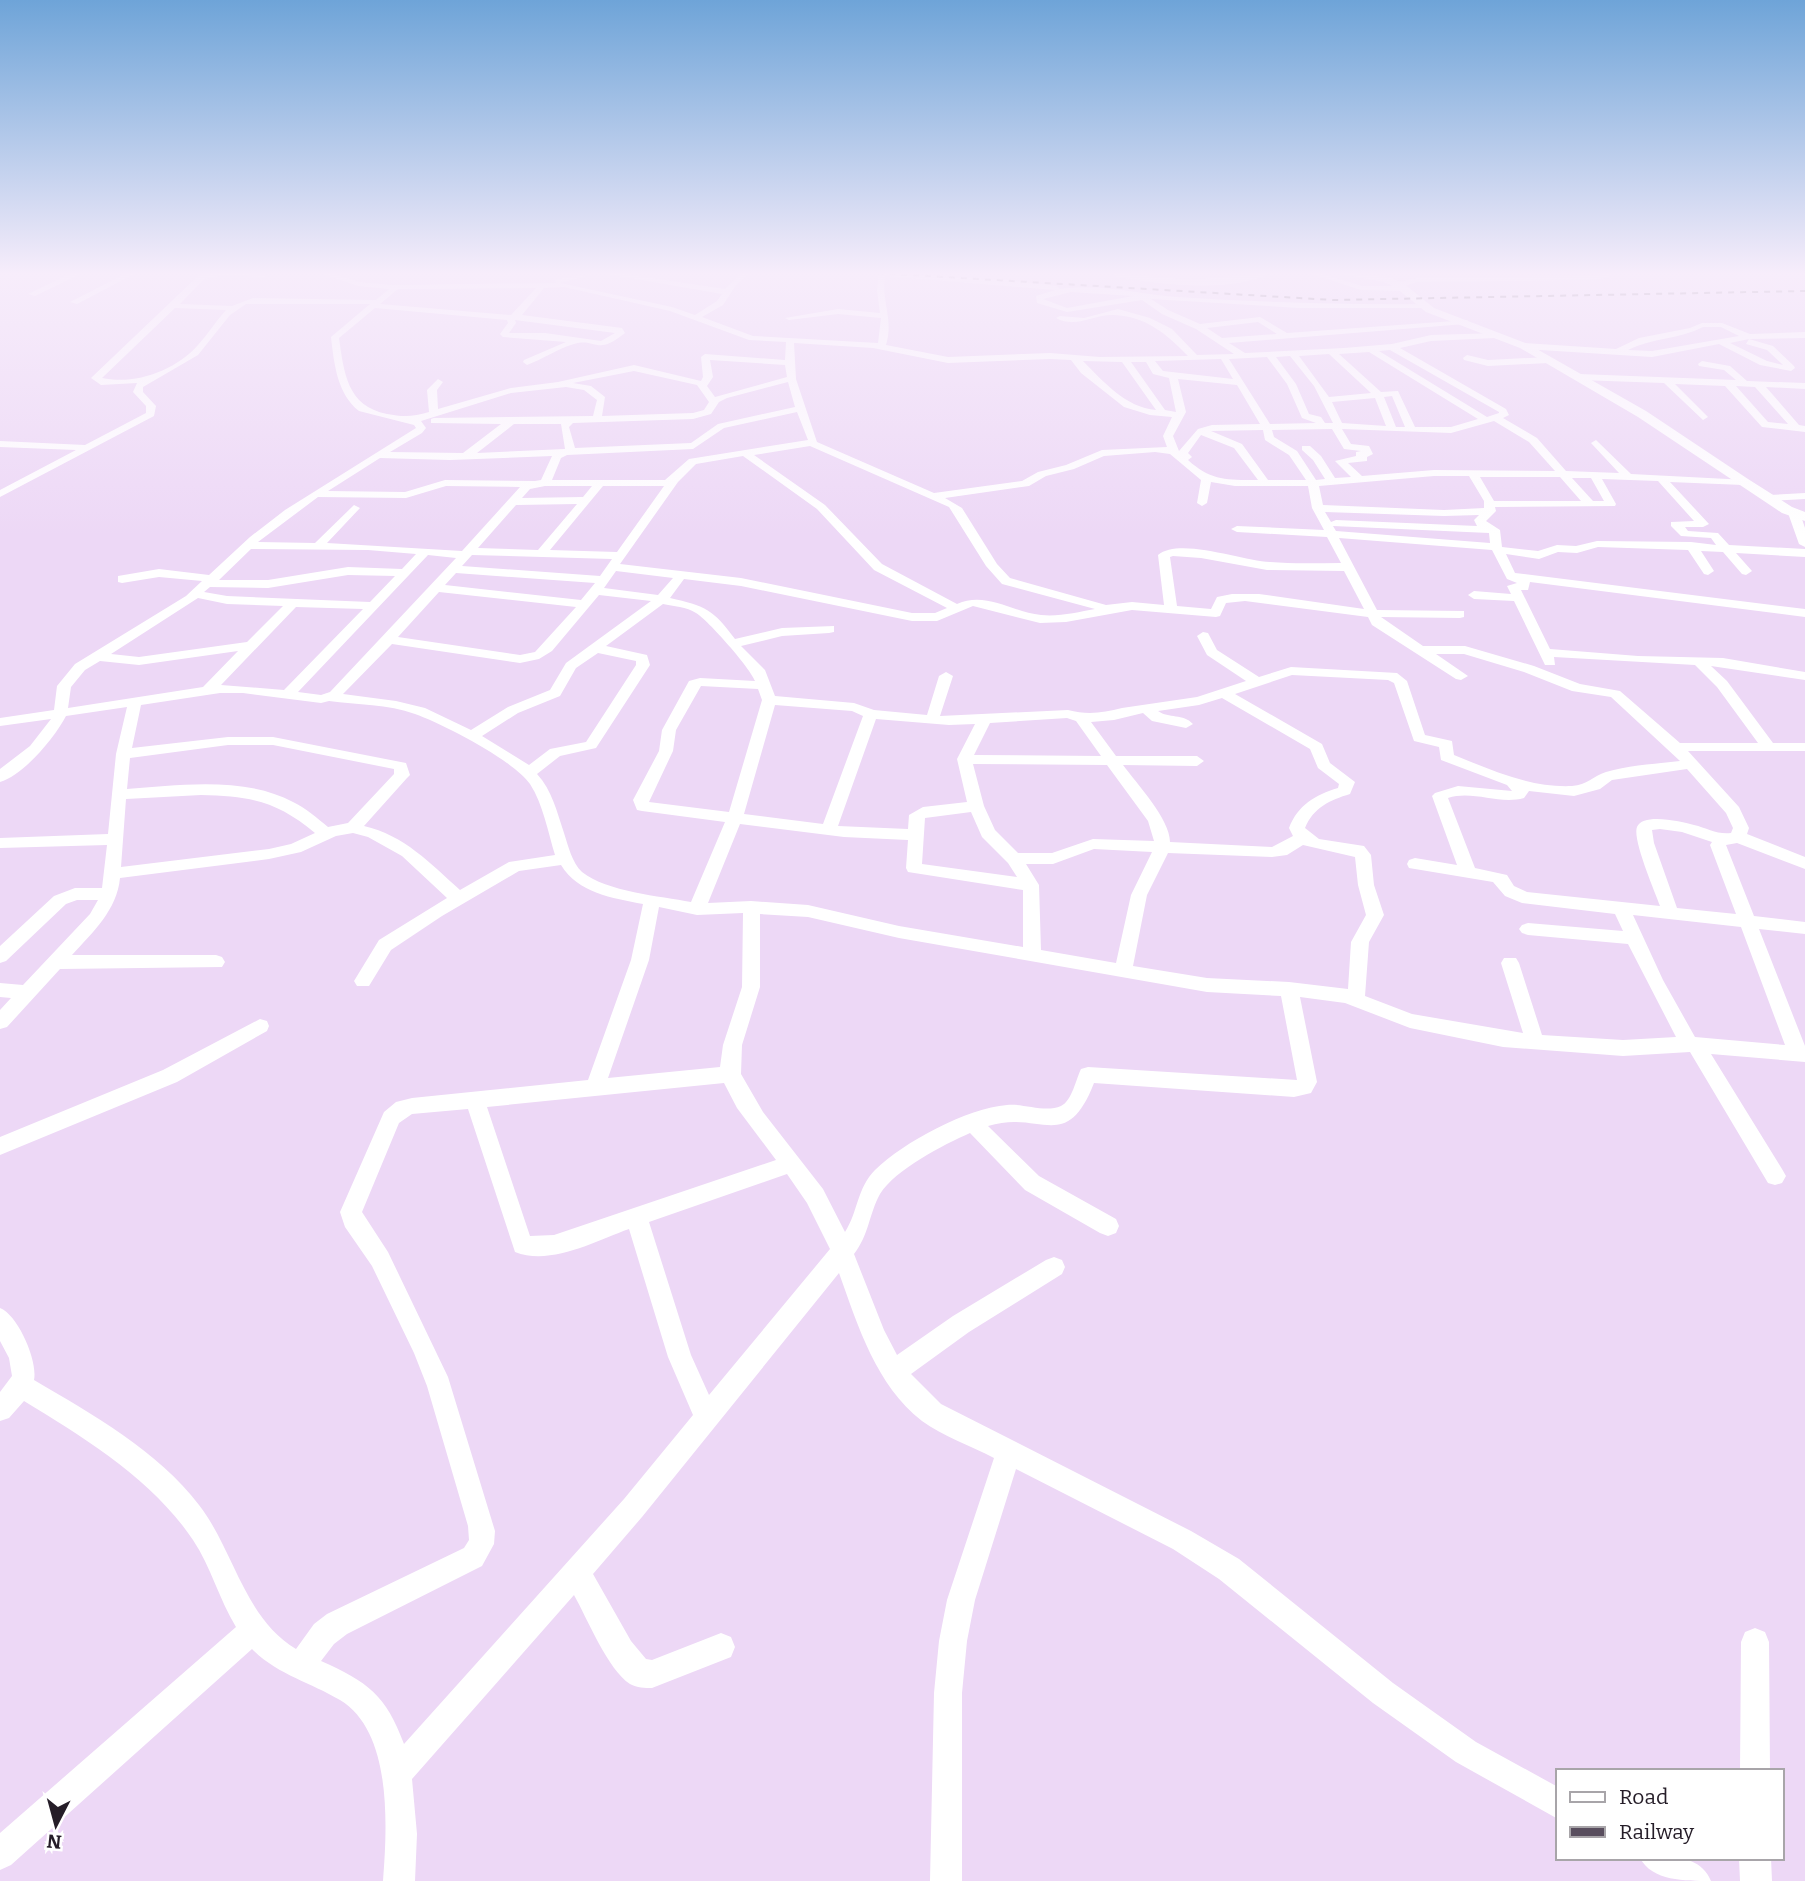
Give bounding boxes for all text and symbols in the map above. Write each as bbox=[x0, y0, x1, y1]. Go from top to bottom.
legend bbox=[1556, 1769, 1784, 1860]
text: Road bbox=[1619, 1784, 1668, 1810]
north arrow bbox=[21, 1790, 91, 1860]
text: Railway bbox=[1619, 1819, 1695, 1845]
text: N bbox=[45, 1829, 63, 1854]

